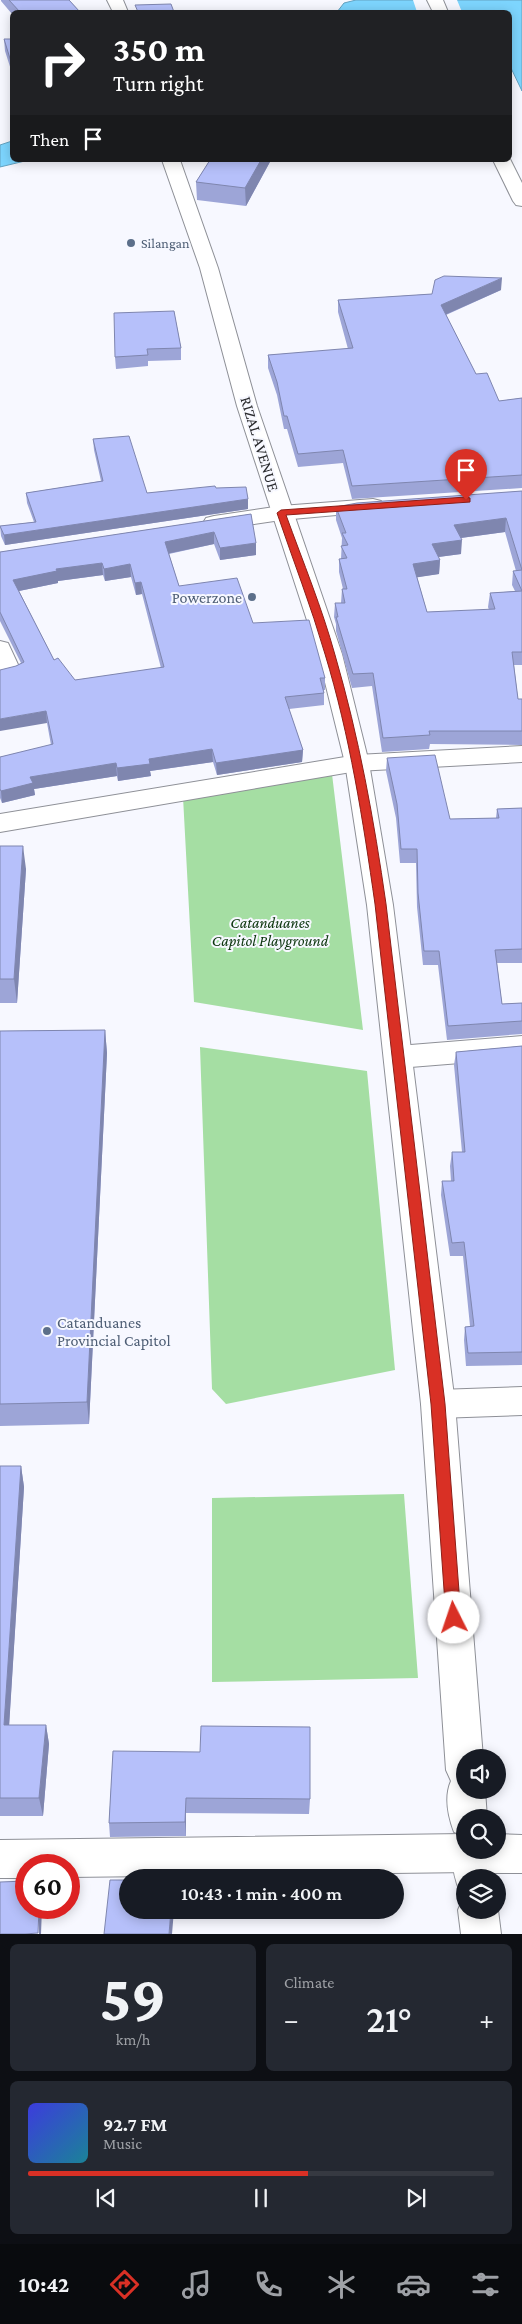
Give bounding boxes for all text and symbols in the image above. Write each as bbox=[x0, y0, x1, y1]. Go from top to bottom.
icon: right bbox=[30, 30, 95, 95]
text: 350 m bbox=[113, 30, 205, 69]
text: Turn right bbox=[113, 71, 204, 96]
icon: arrive bbox=[79, 125, 107, 153]
text: Then bbox=[30, 129, 69, 150]
place label: Silangan bbox=[141, 235, 190, 251]
marker: Silangan bbox=[125, 237, 137, 249]
street label: RIZAL AVENUE bbox=[237, 394, 283, 494]
pin bbox=[445, 449, 487, 500]
icon: arrive bbox=[452, 456, 480, 484]
place label: Powerzone bbox=[172, 589, 242, 606]
marker: Powerzone bbox=[246, 591, 258, 603]
park label: Catanduanes Capitol Playground bbox=[212, 914, 329, 950]
place label: Catanduanes Provincial Capitol bbox=[57, 1314, 171, 1350]
marker: Catanduanes Provincial Capitol bbox=[41, 1325, 53, 1337]
position arrow bbox=[427, 1591, 479, 1643]
map controls bbox=[456, 1749, 506, 1919]
button: sound bbox=[456, 1749, 506, 1799]
button: search bbox=[456, 1809, 506, 1859]
speed limit sign: 60 bbox=[15, 1854, 80, 1919]
button: layers bbox=[456, 1869, 506, 1919]
text: 10:43 · 1 min · 400 m bbox=[181, 1883, 342, 1904]
text: 59 bbox=[100, 1962, 166, 2034]
text: Climate bbox=[284, 1974, 334, 1991]
text: 21° bbox=[366, 1998, 412, 2040]
text: − bbox=[284, 2004, 299, 2035]
text: + bbox=[479, 2004, 494, 2035]
text: km/h bbox=[116, 2031, 150, 2048]
text: 92.7 FM bbox=[103, 2114, 167, 2135]
text: Music bbox=[103, 2135, 142, 2152]
icon: previous bbox=[92, 2184, 120, 2212]
icon: pause bbox=[247, 2184, 275, 2212]
icon: next bbox=[402, 2184, 430, 2212]
icon: directions bbox=[107, 2267, 142, 2302]
icon: music bbox=[179, 2267, 214, 2302]
icon: phone bbox=[251, 2267, 286, 2302]
icon: climate bbox=[324, 2267, 359, 2302]
icon: car bbox=[396, 2267, 431, 2302]
icon: filters bbox=[468, 2267, 503, 2302]
text: 10:42 bbox=[19, 2272, 69, 2297]

